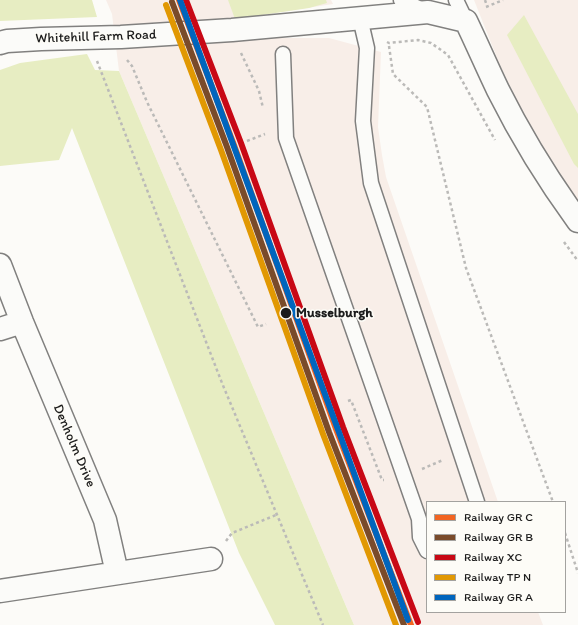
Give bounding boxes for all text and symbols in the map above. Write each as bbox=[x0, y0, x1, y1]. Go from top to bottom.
street label: Whitehill Farm Road bbox=[35, 26, 157, 48]
place label: Musselburgh bbox=[296, 305, 373, 321]
marker: Musselburgh bbox=[279, 306, 293, 320]
street label: Denholm Drive bbox=[49, 402, 99, 490]
legend bbox=[426, 501, 566, 613]
text: Railway GR C bbox=[464, 510, 533, 524]
text: Railway GR B bbox=[464, 530, 533, 544]
text: Railway XC bbox=[464, 550, 522, 564]
text: Railway TP N bbox=[464, 570, 531, 584]
text: Railway GR A bbox=[464, 590, 533, 604]

